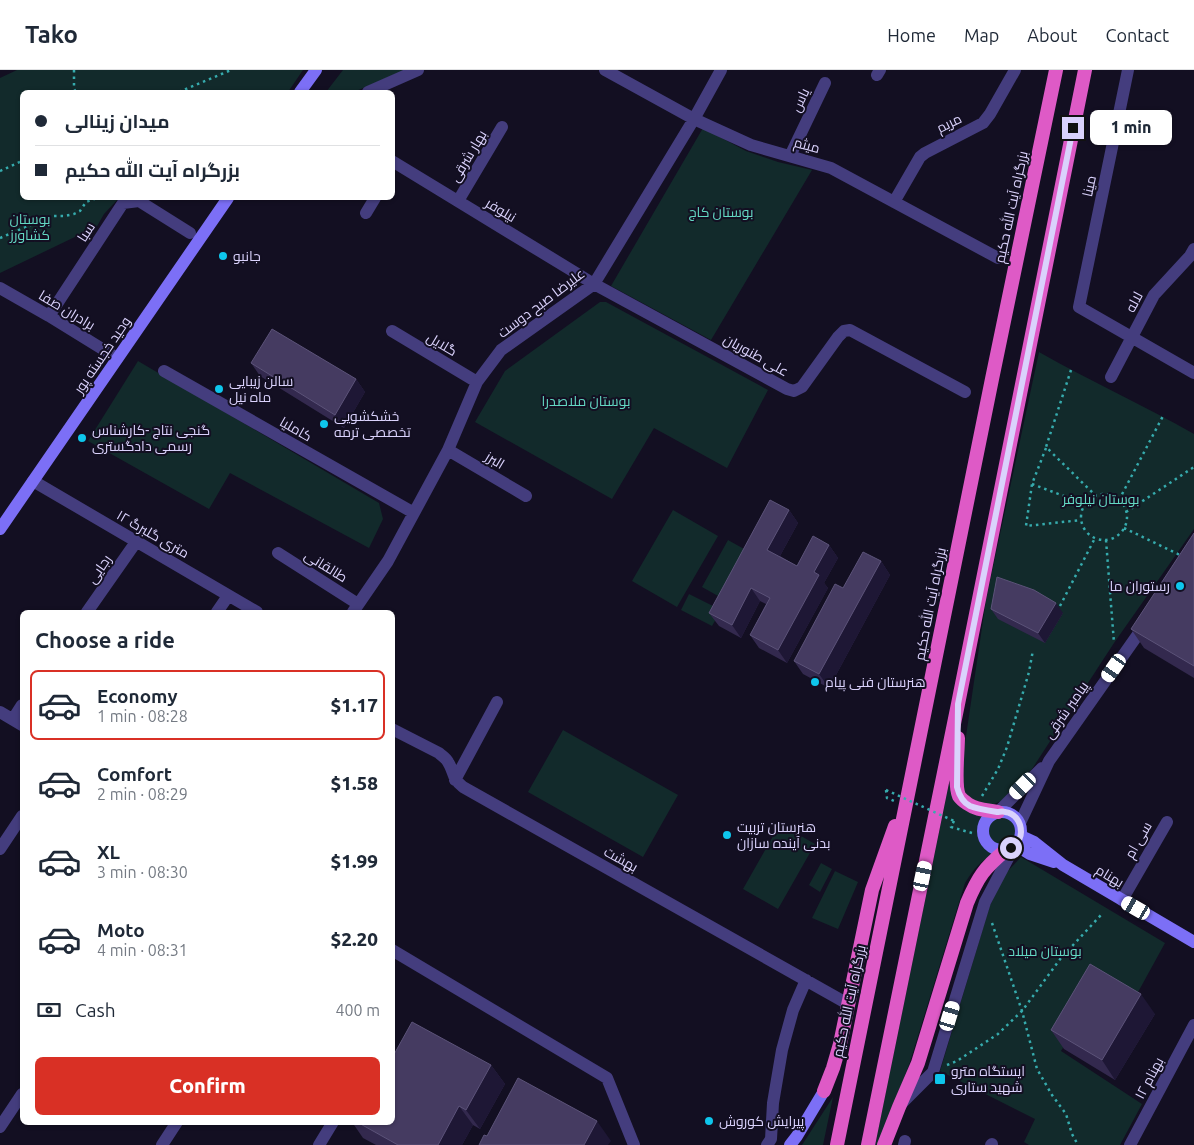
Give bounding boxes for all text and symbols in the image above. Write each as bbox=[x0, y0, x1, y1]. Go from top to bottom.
text: Tako bbox=[25, 21, 78, 48]
text: Home bbox=[887, 25, 936, 45]
text: Map bbox=[964, 25, 999, 45]
text: About bbox=[1027, 25, 1077, 45]
text: Contact bbox=[1105, 25, 1169, 45]
street label: یاس bbox=[788, 85, 813, 115]
text: میدان زینالی bbox=[65, 110, 169, 132]
street label: مریم bbox=[934, 110, 965, 138]
callout: 1 min bbox=[1090, 110, 1173, 146]
route end bbox=[1062, 117, 1084, 139]
text: 1 min bbox=[1111, 118, 1151, 136]
street label: بهار شرقی bbox=[446, 127, 490, 185]
street label: میثم bbox=[792, 134, 822, 158]
street label: بزرگراه آیت الله حکیم bbox=[990, 149, 1033, 265]
text: بزرگراه آیت الله حکیم bbox=[65, 159, 240, 181]
street label: مینا bbox=[1079, 174, 1099, 198]
street label: نیلوفر bbox=[482, 194, 519, 225]
park label: بوستان کاج bbox=[688, 204, 754, 221]
park label: بوستان کشاورز bbox=[9, 211, 50, 243]
street label: سبا bbox=[74, 219, 98, 245]
place label: جانبو bbox=[233, 248, 261, 264]
marker: جانبو bbox=[217, 250, 229, 262]
street label: علیرضا صبح دوست bbox=[494, 265, 588, 342]
street label: برادران صفا bbox=[36, 287, 98, 333]
street label: لاله bbox=[1122, 289, 1146, 315]
street label: وحید خجسته پور bbox=[70, 313, 135, 398]
street label: گلایل bbox=[424, 329, 460, 359]
street label: علی طنوریان bbox=[721, 331, 791, 379]
place label: سالن زیبایی ماه نیل bbox=[229, 373, 293, 405]
marker: سالن زیبایی ماه نیل bbox=[213, 383, 225, 395]
park label: بوستان ملاصدرا bbox=[542, 393, 630, 409]
place label: خشکشویی تخصصی ترمه bbox=[334, 408, 411, 440]
street label: کاملیا bbox=[277, 413, 315, 445]
marker: خشکشویی تخصصی ترمه bbox=[318, 418, 330, 430]
place label: گنجی نتاج -کارشناس رسمی دادگستری bbox=[92, 422, 210, 454]
marker: گنجی نتاج -کارشناس رسمی دادگستری bbox=[76, 432, 88, 444]
street label: البرز bbox=[482, 448, 508, 472]
park label: بوستان نیلوفر bbox=[1061, 491, 1140, 507]
street label: ۱۲ متری گلبرگ bbox=[114, 507, 192, 561]
street label: بزرگراه آیت الله حکیم bbox=[910, 546, 951, 662]
street label: طالقانی bbox=[302, 547, 350, 585]
street label: رجایی bbox=[83, 551, 115, 587]
place label: رستوران ما bbox=[1109, 578, 1170, 594]
marker: رستوران ما bbox=[1174, 580, 1186, 592]
text: Choose a ride bbox=[35, 627, 175, 652]
car bbox=[1099, 651, 1128, 685]
place label: هنرستان فنی پیام bbox=[825, 674, 926, 692]
marker: هنرستان فنی پیام bbox=[809, 676, 821, 688]
street label: پیامبر شرقی bbox=[1040, 678, 1093, 743]
icon: car bbox=[37, 683, 82, 728]
text: Economy bbox=[97, 685, 178, 707]
text: $1.17 bbox=[330, 694, 378, 716]
text: 1 min · 08:28 bbox=[97, 707, 188, 725]
icon: car bbox=[37, 761, 82, 806]
text: Comfort bbox=[97, 763, 172, 785]
car bbox=[1007, 770, 1038, 802]
text: $1.58 bbox=[330, 772, 378, 794]
text: 2 min · 08:29 bbox=[97, 785, 188, 803]
place label: هنرستان تربیت بدنی آینده سازان bbox=[737, 819, 831, 851]
street label: سی ام bbox=[1121, 819, 1157, 862]
marker: هنرستان تربیت بدنی آینده سازان bbox=[721, 829, 733, 841]
route start bbox=[1000, 837, 1022, 859]
icon: car bbox=[37, 839, 82, 884]
text: XL bbox=[97, 841, 120, 863]
street label: بهشت bbox=[601, 843, 641, 875]
text: $1.99 bbox=[330, 850, 378, 872]
car bbox=[912, 860, 933, 892]
street label: بهنام bbox=[1092, 861, 1127, 892]
text: 3 min · 08:30 bbox=[97, 863, 188, 881]
car bbox=[1119, 894, 1152, 922]
icon: car bbox=[37, 917, 82, 962]
text: Moto bbox=[97, 919, 145, 941]
text: $2.20 bbox=[330, 928, 378, 950]
text: 4 min · 08:31 bbox=[97, 941, 188, 959]
street label: بزرگراه آیت الله حکیم bbox=[828, 943, 871, 1059]
park label: بوستان میلاد bbox=[1008, 943, 1082, 959]
icon: cash bbox=[35, 996, 63, 1024]
text: Cash bbox=[75, 999, 116, 1021]
car bbox=[938, 999, 961, 1033]
text: 400 m bbox=[335, 1001, 380, 1019]
street label: بهنام ۱۲ bbox=[1131, 1054, 1168, 1103]
button: Confirm bbox=[35, 1057, 380, 1115]
place label: ایستگاه مترو شهید ستاری bbox=[951, 1063, 1025, 1095]
marker: ایستگاه مترو شهید ستاری bbox=[933, 1072, 947, 1086]
place label: پیرایش کوروش bbox=[719, 1113, 805, 1131]
marker: پیرایش کوروش bbox=[703, 1115, 715, 1127]

